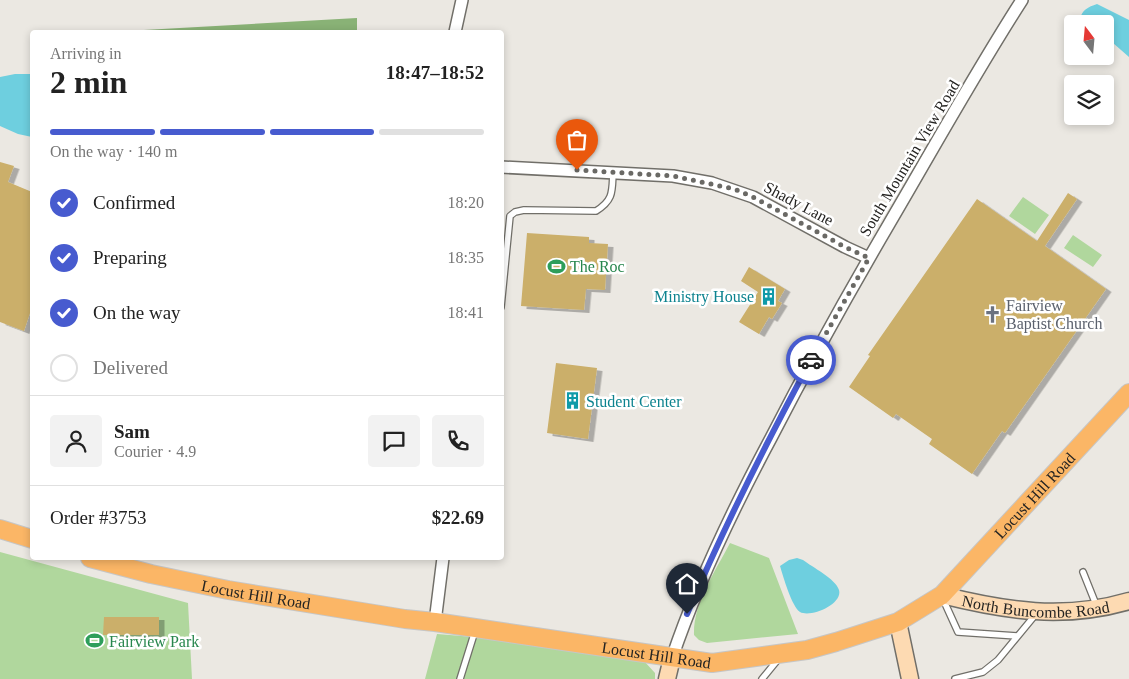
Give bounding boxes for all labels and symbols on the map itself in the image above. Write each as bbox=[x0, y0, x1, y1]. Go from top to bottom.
north arrow bbox=[1064, 15, 1114, 65]
street label: South Mountain View Road bbox=[856, 77, 963, 239]
pin bbox=[556, 119, 598, 170]
street label: Shady Lane bbox=[761, 178, 836, 230]
sports icon: The Roc bbox=[546, 256, 566, 276]
place label: The Roc bbox=[570, 258, 625, 275]
building icon: Ministry House bbox=[758, 286, 778, 306]
place label: Ministry House bbox=[654, 288, 754, 306]
place label: Fairview Baptist Church bbox=[1006, 297, 1102, 333]
church icon: Fairview Baptist Church bbox=[982, 304, 1002, 324]
courier bbox=[786, 335, 836, 385]
building icon: Student Center bbox=[562, 391, 582, 411]
place label: Student Center bbox=[586, 393, 682, 410]
street label: Locust Hill Road bbox=[991, 449, 1078, 542]
pin bbox=[666, 563, 708, 614]
street label: Locust Hill Road bbox=[200, 577, 312, 612]
street label: North Buncombe Road bbox=[960, 592, 1111, 621]
sports icon: Fairview Park bbox=[85, 631, 105, 651]
place label: Fairview Park bbox=[109, 633, 199, 650]
street label: Locust Hill Road bbox=[601, 639, 712, 672]

